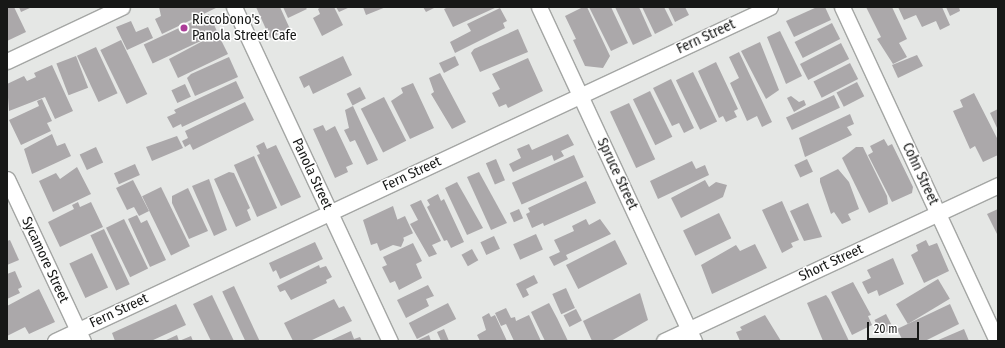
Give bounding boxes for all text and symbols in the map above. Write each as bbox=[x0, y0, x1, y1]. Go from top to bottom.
place label: Riccobono's Panola Street Cafe bbox=[192, 12, 297, 44]
street label: Fern Street bbox=[674, 16, 738, 58]
marker: Riccobono's Panola Street Cafe bbox=[179, 23, 189, 33]
street label: Panola Street bbox=[288, 136, 336, 212]
street label: Spruce Street bbox=[593, 136, 641, 212]
street label: Cohn Street bbox=[898, 140, 942, 208]
street label: Fern Street bbox=[380, 153, 444, 195]
street label: Sycamore Street bbox=[18, 214, 72, 306]
street label: Short Street bbox=[796, 241, 866, 285]
street label: Fern Street bbox=[87, 290, 151, 332]
scale bar bbox=[869, 314, 921, 340]
text: 20 m bbox=[874, 322, 898, 336]

